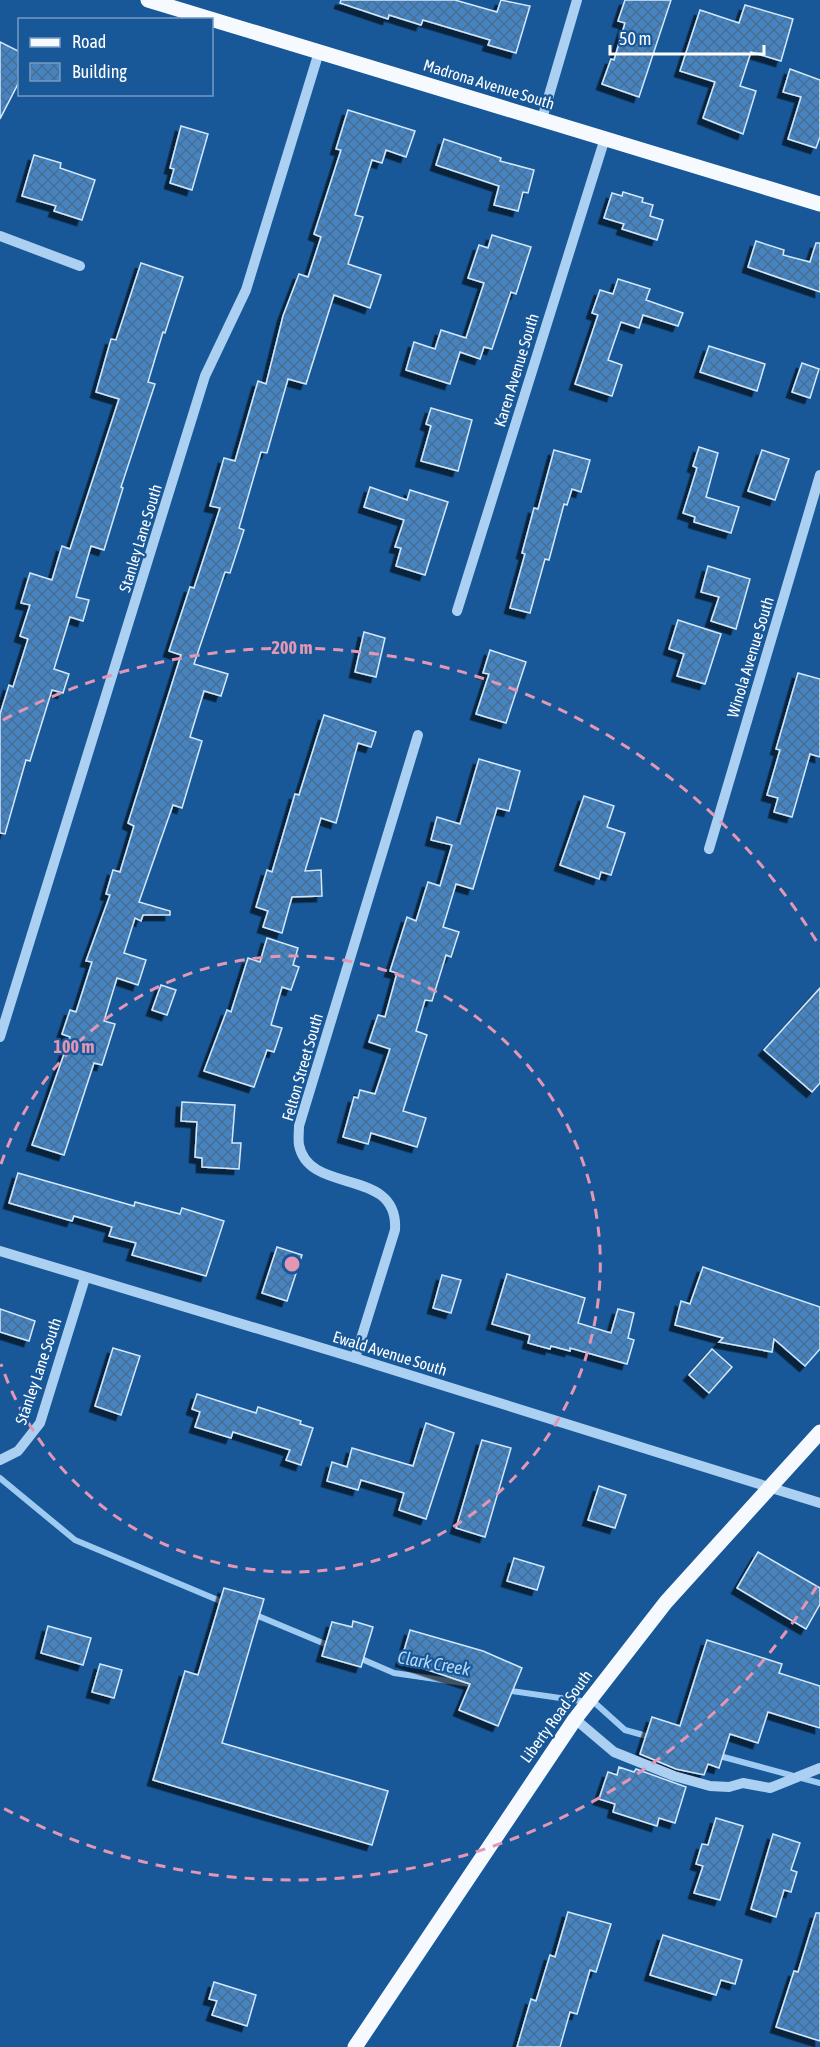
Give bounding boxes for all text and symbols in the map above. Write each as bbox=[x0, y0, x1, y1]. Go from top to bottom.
legend bbox=[18, 18, 213, 96]
scale bar bbox=[610, 18, 764, 56]
text: 50 m bbox=[619, 28, 651, 49]
text: Road bbox=[72, 31, 106, 52]
street label: Madrona Avenue South bbox=[421, 55, 557, 113]
text: Building bbox=[72, 61, 127, 82]
street label: Karen Avenue South bbox=[490, 311, 542, 429]
street label: Stanley Lane South bbox=[115, 482, 166, 594]
street label: Winola Avenue South bbox=[723, 594, 777, 720]
text: 200 m bbox=[272, 637, 312, 658]
street label: Felton Street South bbox=[278, 1011, 326, 1123]
text: 100 m bbox=[54, 1036, 94, 1057]
centre of rings bbox=[282, 1254, 302, 1274]
street label: Stanley Lane South bbox=[11, 1315, 66, 1427]
street label: Ewald Avenue South bbox=[331, 1327, 449, 1379]
water label: Clark Creek bbox=[396, 1646, 473, 1680]
street label: Liberty Road South bbox=[516, 1666, 596, 1766]

